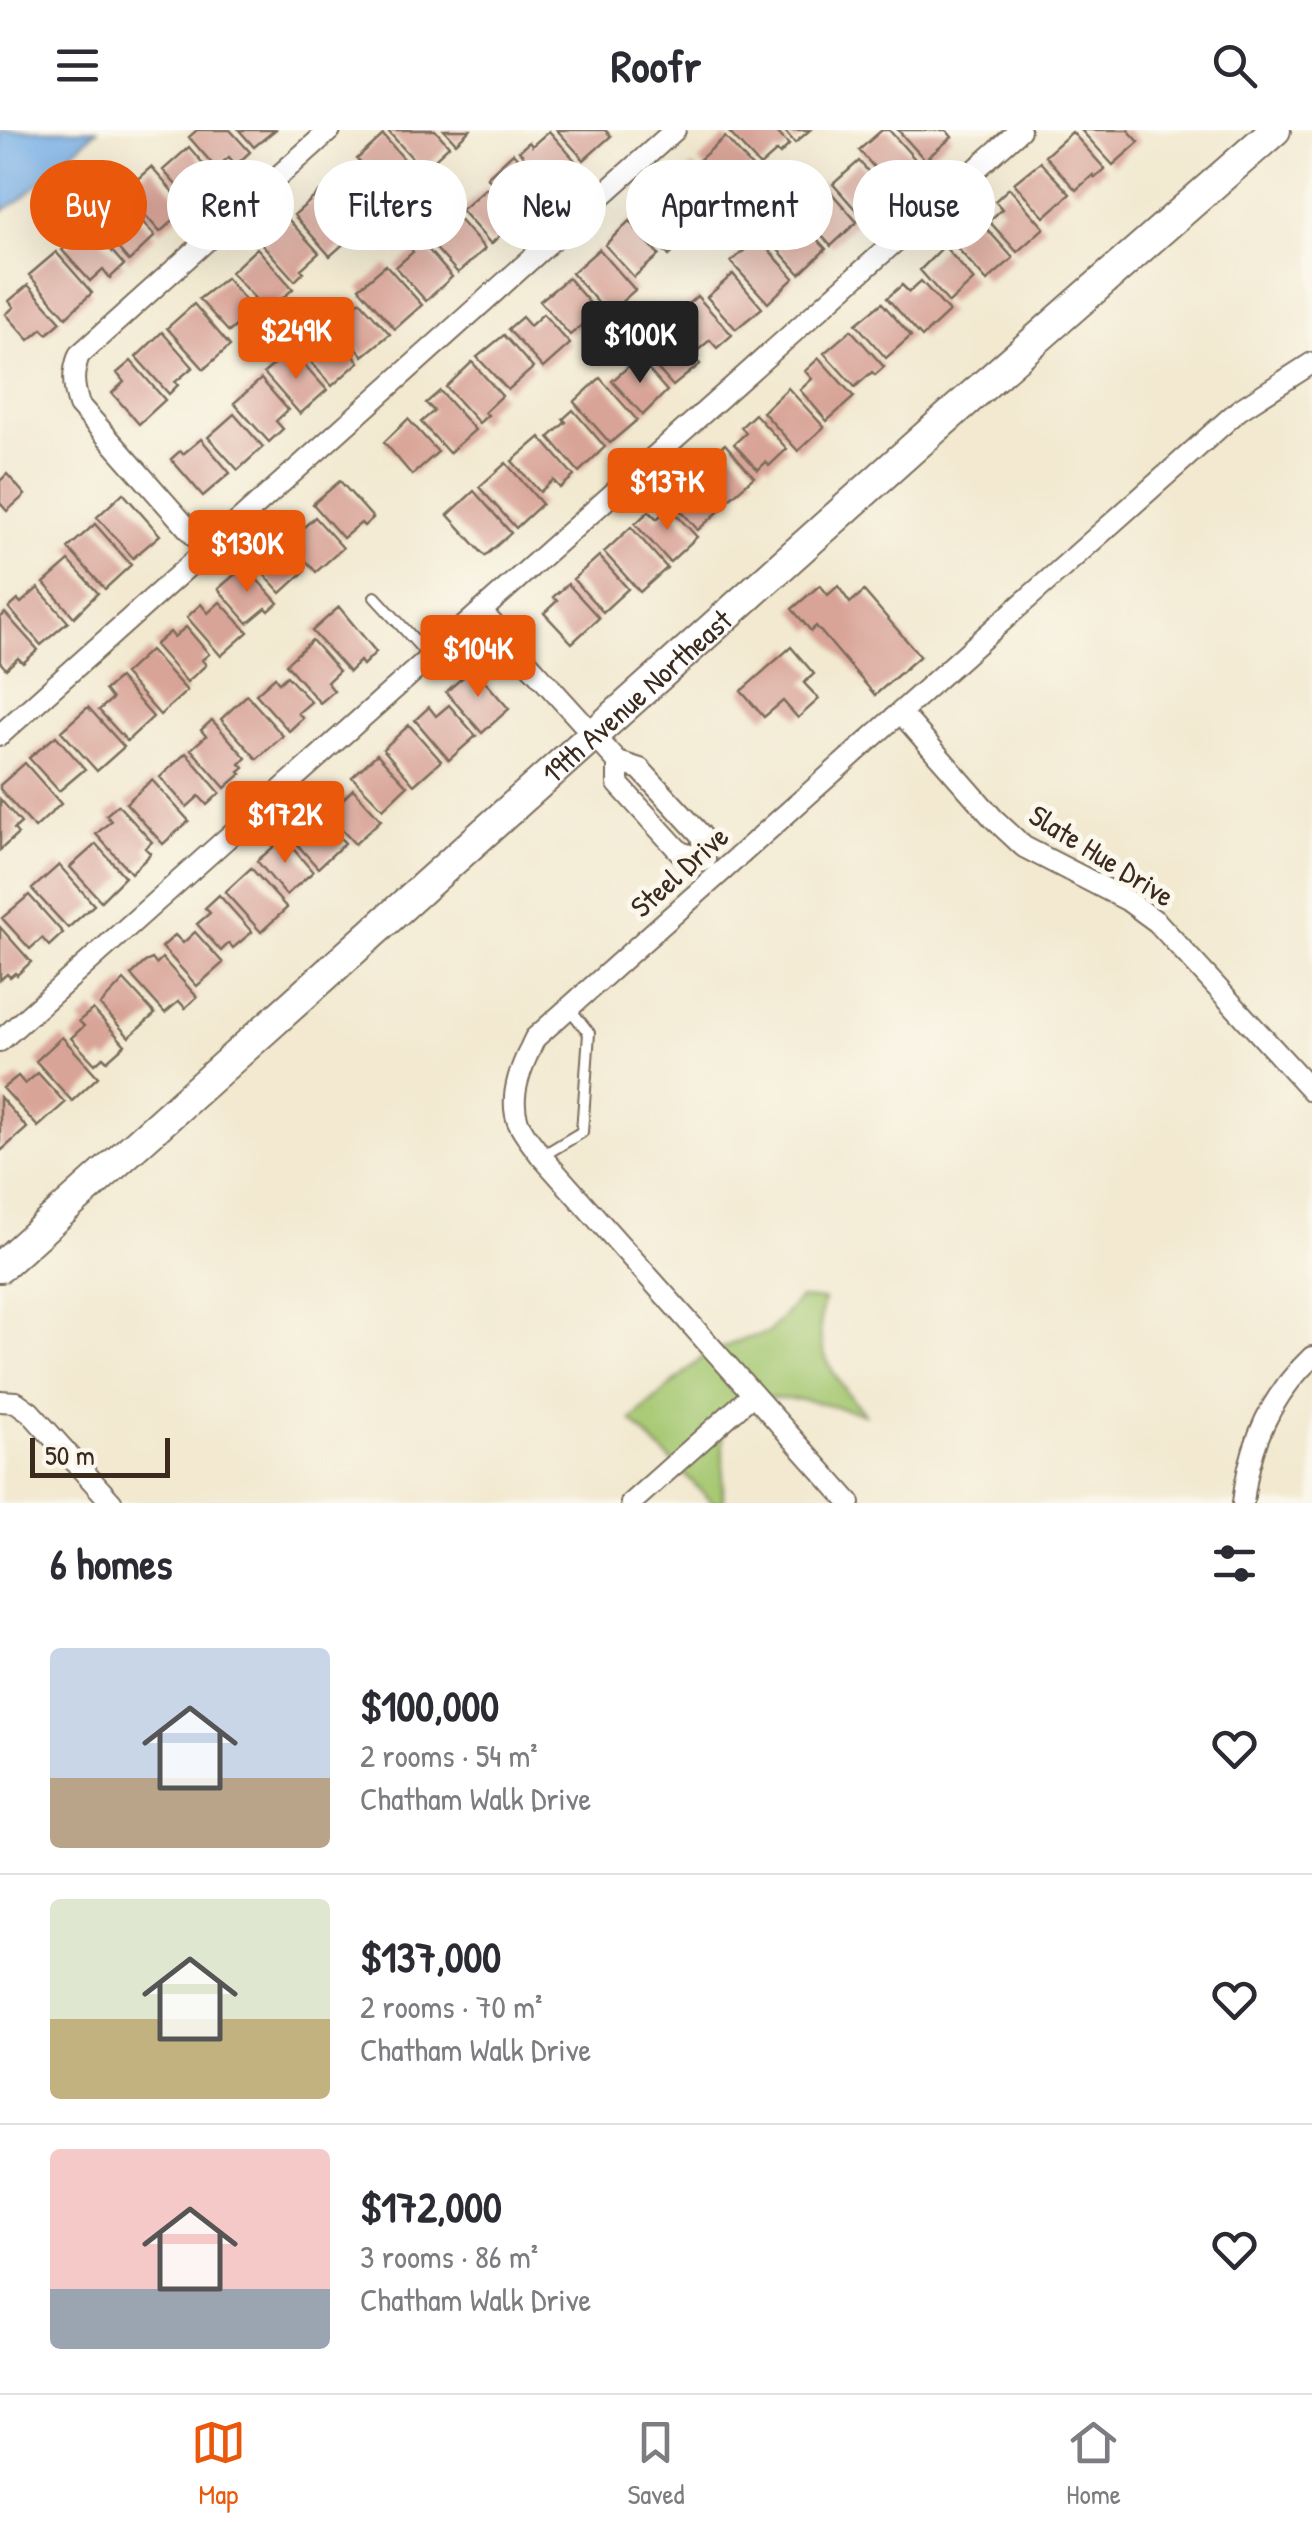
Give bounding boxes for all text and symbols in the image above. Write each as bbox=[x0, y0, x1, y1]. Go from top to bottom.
text: Roofr bbox=[611, 35, 701, 96]
icon: menu bbox=[50, 38, 105, 93]
icon: search bbox=[1207, 38, 1262, 93]
chip: Buy bbox=[30, 160, 147, 250]
chip: Rent bbox=[167, 160, 294, 250]
chip: Filters bbox=[314, 160, 467, 250]
chip: New bbox=[487, 160, 606, 250]
chip: Apartment bbox=[626, 160, 833, 250]
chip: House bbox=[853, 160, 995, 250]
pin: $249K bbox=[226, 297, 366, 382]
pin: $100K bbox=[570, 301, 710, 386]
text: $249K bbox=[260, 308, 332, 351]
text: $100K bbox=[603, 312, 677, 355]
pin: $137K bbox=[597, 448, 737, 533]
text: $137K bbox=[630, 459, 704, 502]
pin: $130K bbox=[177, 510, 317, 595]
text: $130K bbox=[210, 521, 284, 564]
street label: 19th Avenue Northeast bbox=[533, 600, 741, 792]
pin: $104K bbox=[408, 615, 548, 700]
text: $104K bbox=[443, 626, 513, 669]
pin: $172K bbox=[215, 781, 355, 866]
text: $172K bbox=[247, 792, 323, 835]
street label: Slate Hue Drive bbox=[1022, 795, 1182, 915]
street label: Steel Drive bbox=[621, 816, 737, 926]
scale bar bbox=[30, 1433, 170, 1478]
text: 50 m bbox=[45, 1436, 95, 1474]
text: 6 homes bbox=[50, 1535, 172, 1592]
icon: filters bbox=[1207, 1536, 1262, 1591]
text: $100,000 bbox=[360, 1677, 499, 1734]
icon: home bbox=[130, 1688, 250, 1808]
icon: heart bbox=[1207, 1721, 1262, 1776]
text: 2 rooms · 54 m² bbox=[360, 1734, 538, 1777]
text: Chatham Walk Drive bbox=[360, 1777, 591, 1820]
text: $137,000 bbox=[360, 1928, 501, 1985]
icon: home bbox=[130, 1939, 250, 2059]
icon: heart bbox=[1207, 1972, 1262, 2027]
text: 2 rooms · 70 m² bbox=[360, 1985, 542, 2028]
text: Chatham Walk Drive bbox=[360, 2028, 591, 2071]
text: $172,000 bbox=[360, 2178, 502, 2235]
icon: home bbox=[130, 2189, 250, 2309]
icon: heart bbox=[1207, 2222, 1262, 2277]
text: 3 rooms · 86 m² bbox=[360, 2235, 538, 2278]
text: Chatham Walk Drive bbox=[360, 2278, 591, 2321]
tab: Map bbox=[191, 2415, 246, 2513]
tab: Saved bbox=[627, 2415, 685, 2513]
tab: Home bbox=[1066, 2415, 1121, 2513]

